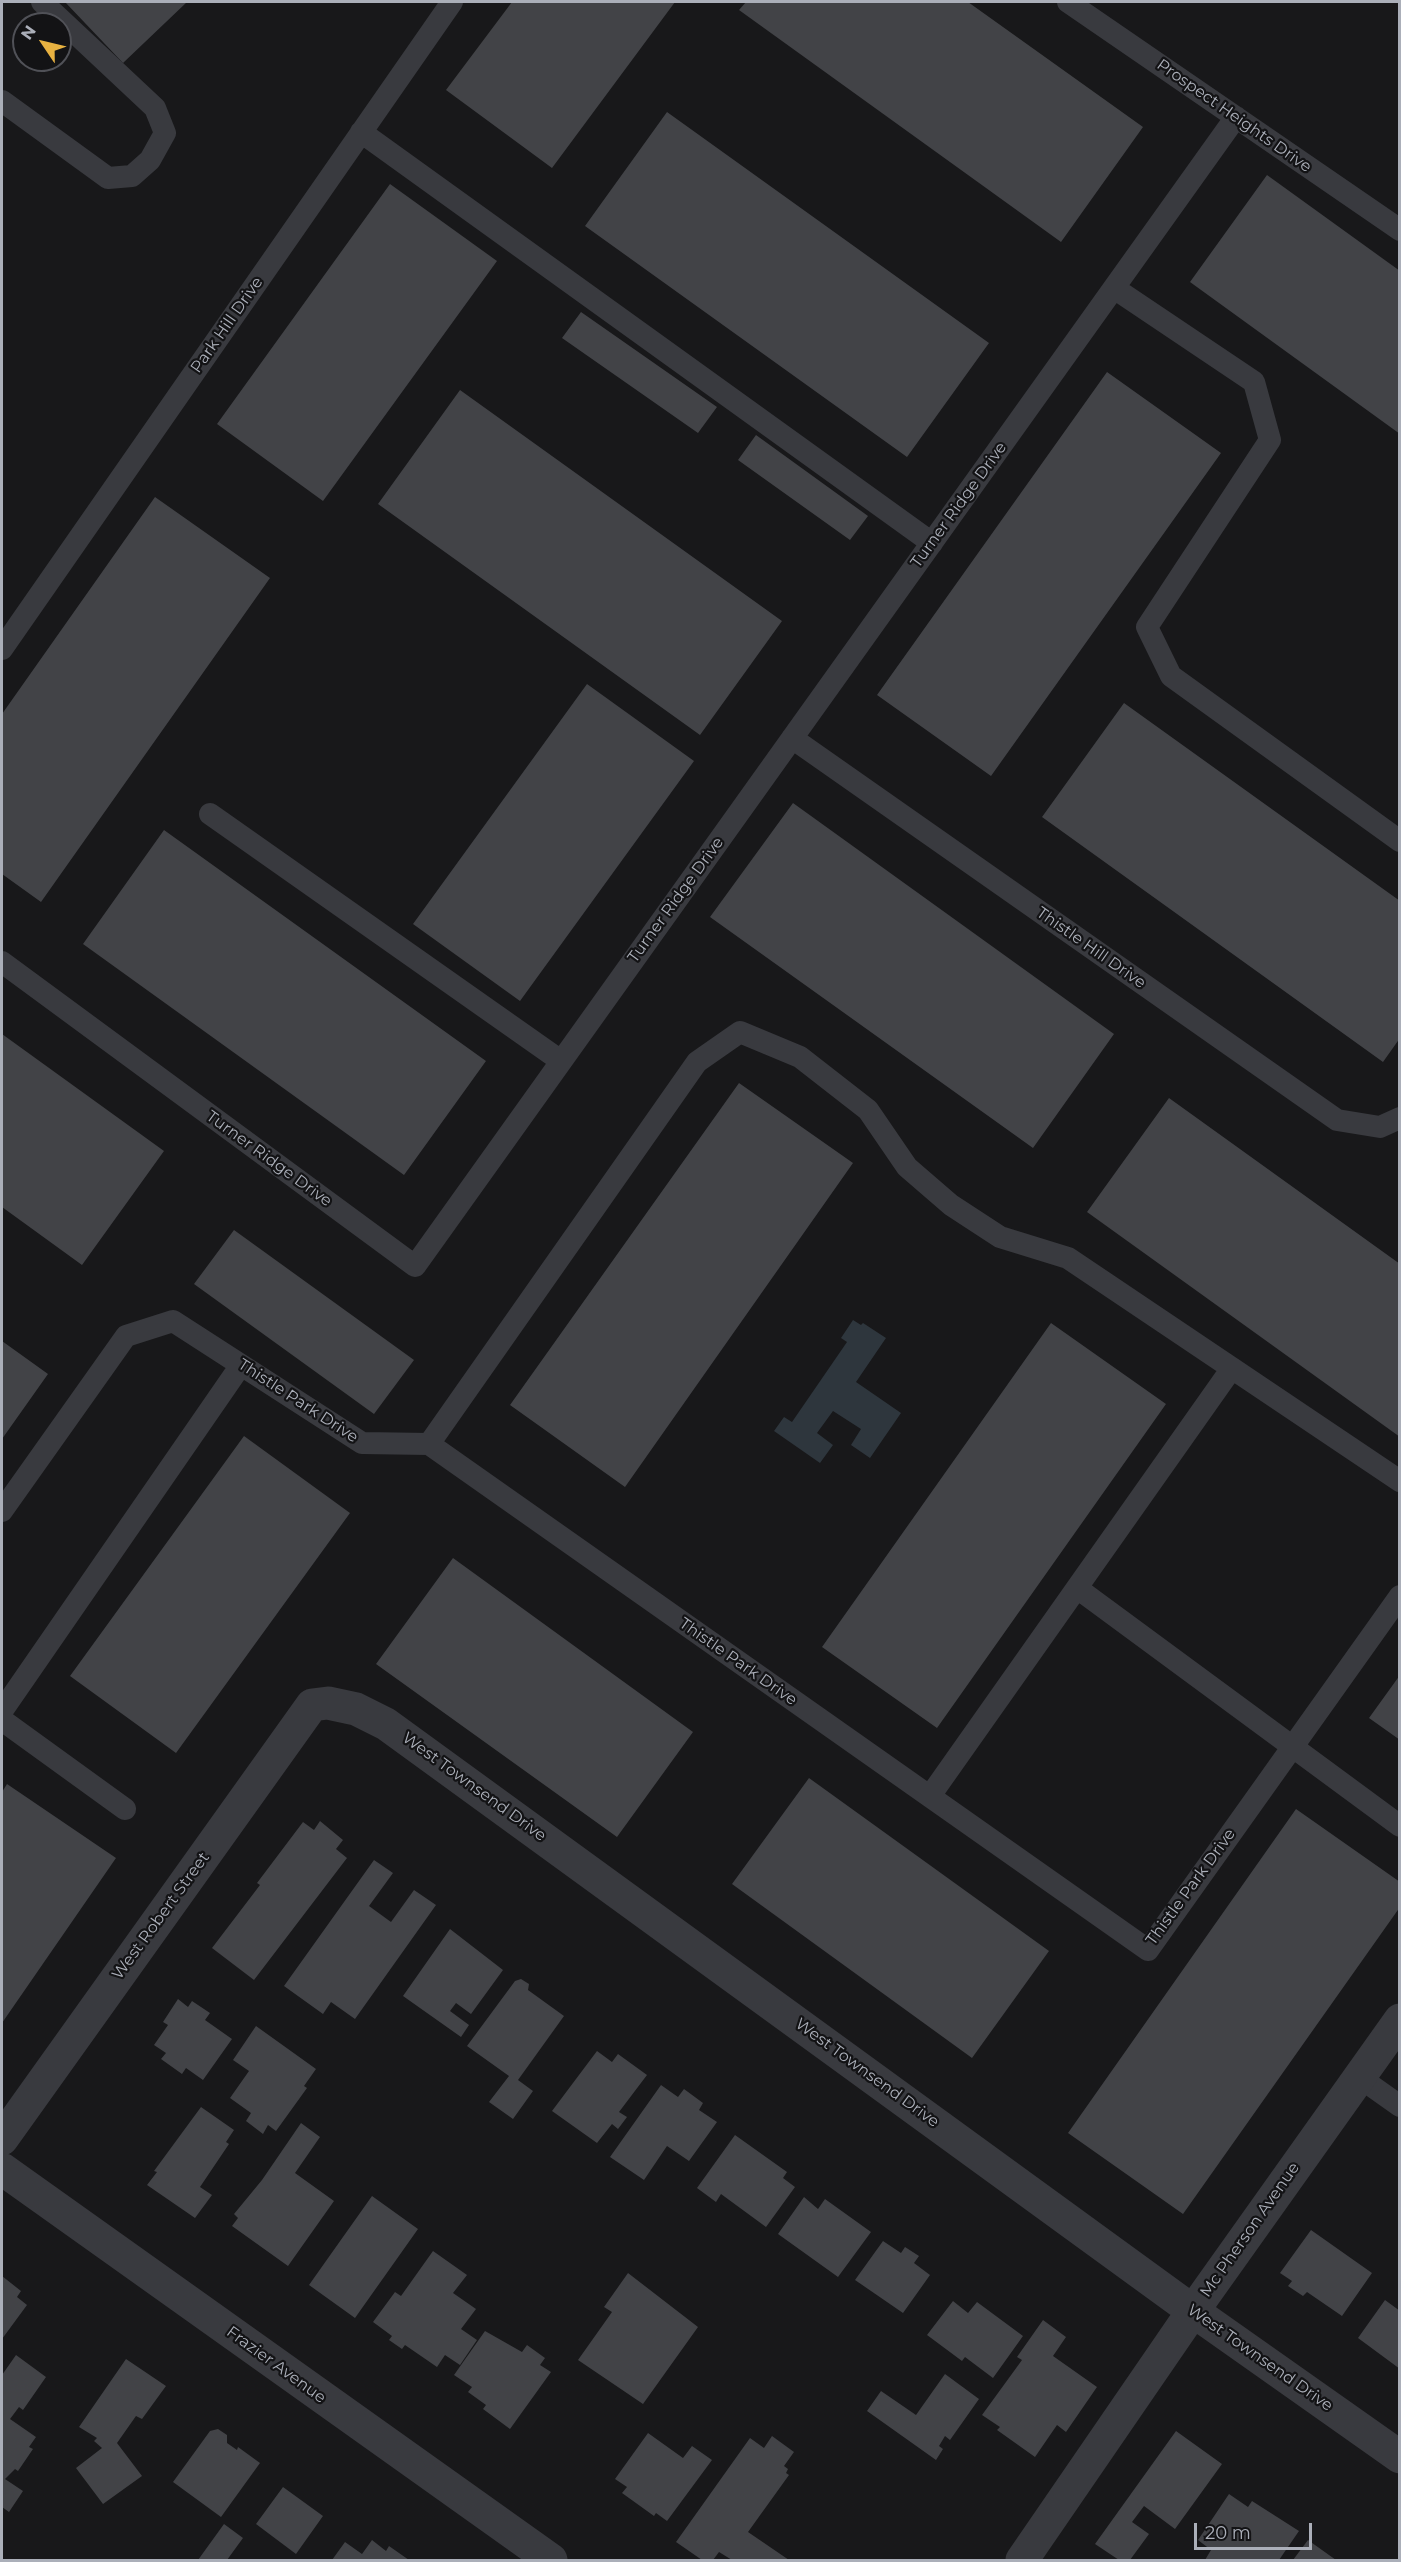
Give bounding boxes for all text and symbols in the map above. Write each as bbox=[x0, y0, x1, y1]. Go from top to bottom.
north arrow bbox=[12, 12, 72, 72]
text: N bbox=[17, 22, 40, 43]
street label: Prospect Heights Drive bbox=[1153, 55, 1315, 177]
street label: Park Hill Drive bbox=[187, 273, 267, 377]
street label: Turner Ridge Drive bbox=[907, 438, 1011, 572]
street label: Turner Ridge Drive bbox=[624, 833, 728, 967]
street label: Thistle Hill Drive bbox=[1033, 903, 1149, 993]
street label: Turner Ridge Drive bbox=[202, 1107, 336, 1211]
street label: Thistle Park Drive bbox=[234, 1355, 362, 1447]
street label: Thistle Park Drive bbox=[675, 1614, 801, 1710]
street label: West Townsend Drive bbox=[398, 1728, 550, 1846]
street label: Thistle Park Drive bbox=[1142, 1825, 1240, 1949]
street label: West Robert Street bbox=[108, 1849, 214, 1983]
street label: West Townsend Drive bbox=[791, 2014, 943, 2132]
street label: Mc Pherson Avenue bbox=[1196, 2159, 1304, 2301]
street label: West Townsend Drive bbox=[1184, 2300, 1336, 2416]
street label: Frazier Avenue bbox=[223, 2322, 329, 2408]
scale bar bbox=[1197, 2511, 1316, 2549]
text: 20 m bbox=[1205, 2522, 1251, 2544]

